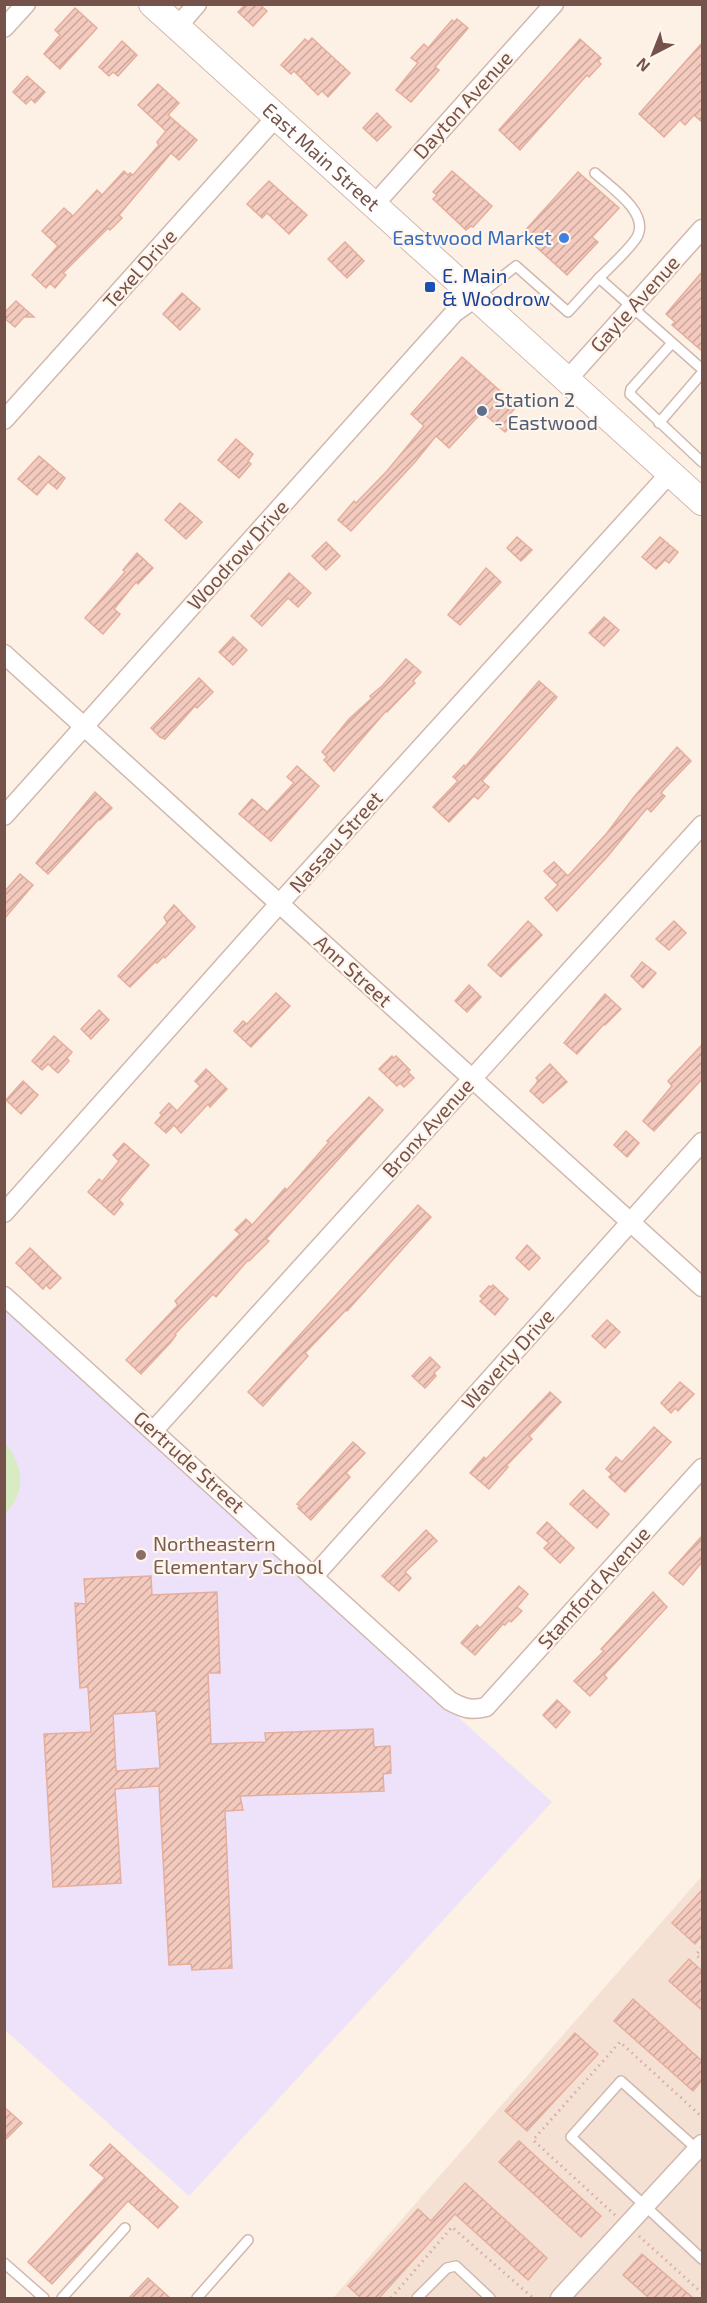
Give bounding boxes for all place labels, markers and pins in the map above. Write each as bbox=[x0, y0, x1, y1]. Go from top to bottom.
place label: Eastwood Market bbox=[392, 225, 552, 249]
marker: Eastwood Market bbox=[557, 231, 571, 245]
place label: E. Main & Woodrow bbox=[442, 263, 550, 310]
marker: E. Main & Woodrow bbox=[423, 280, 437, 294]
place label: Station 2 - Eastwood bbox=[494, 387, 598, 434]
marker: Station 2 - Eastwood bbox=[475, 404, 489, 418]
place label: Northeastern Elementary School bbox=[153, 1531, 323, 1578]
marker: Northeastern Elementary School bbox=[134, 1548, 148, 1562]

